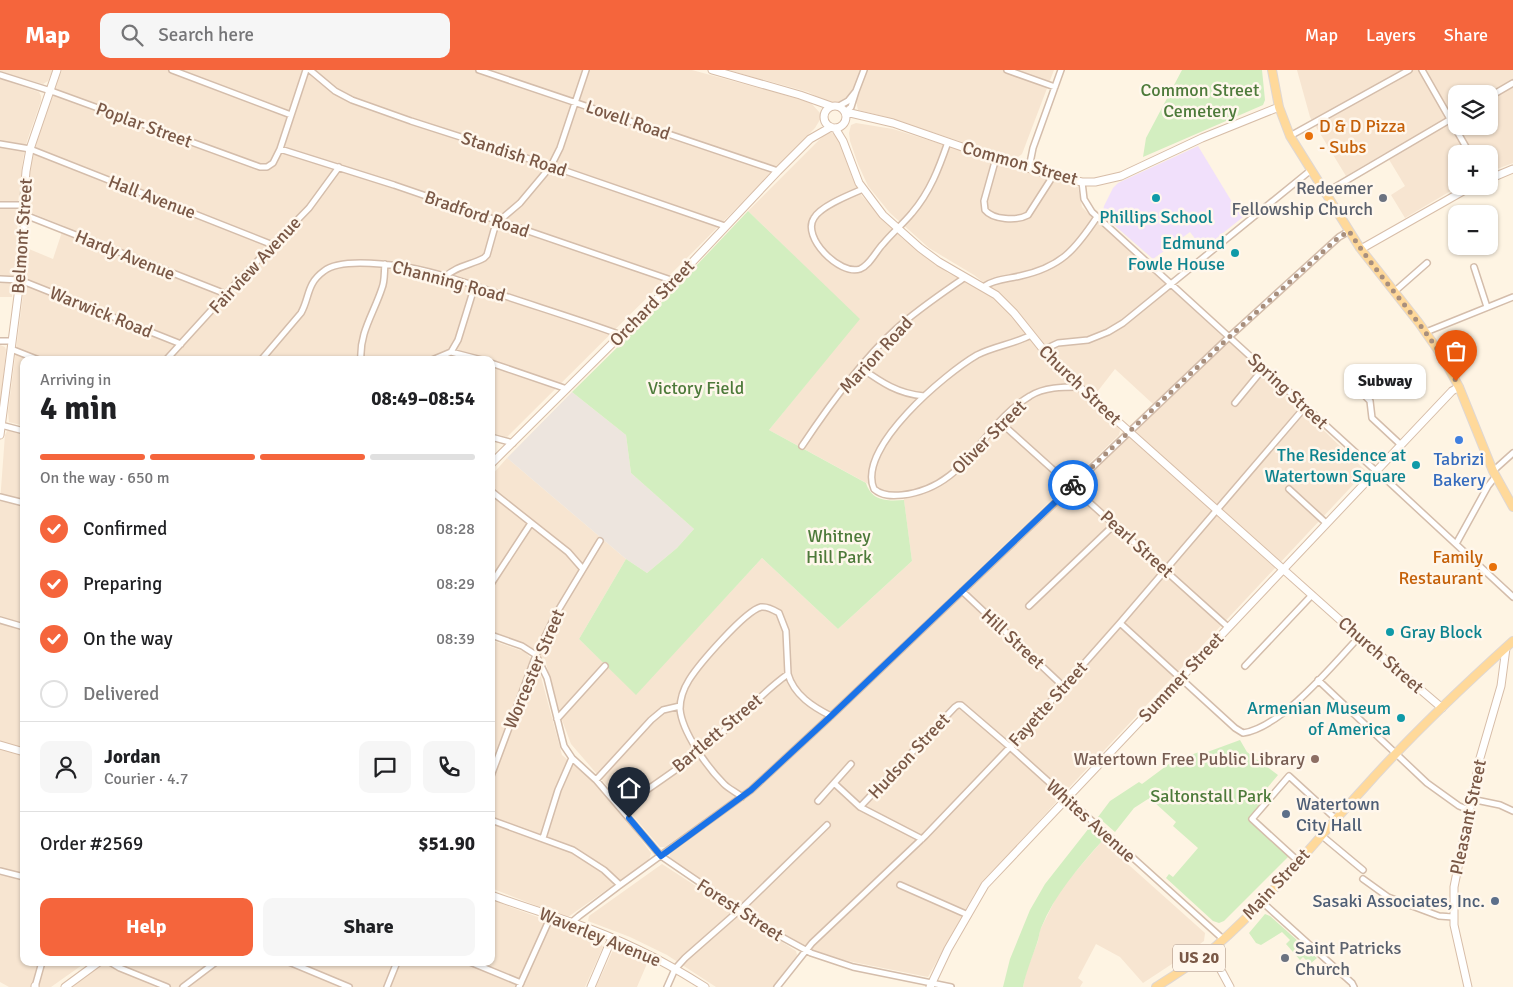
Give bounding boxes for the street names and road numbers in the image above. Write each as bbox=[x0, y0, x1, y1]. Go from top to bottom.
street label: Lovell Road bbox=[583, 95, 673, 145]
street label: Poplar Street bbox=[93, 97, 195, 153]
street label: Standish Road bbox=[458, 127, 570, 181]
street label: Common Street bbox=[960, 136, 1080, 190]
street label: Hall Avenue bbox=[105, 170, 199, 224]
street label: Belmont Street bbox=[7, 177, 37, 295]
street label: Bradford Road bbox=[422, 186, 532, 242]
street label: Fairview Avenue bbox=[204, 212, 306, 318]
street label: Hardy Avenue bbox=[72, 225, 178, 285]
street label: Channing Road bbox=[390, 255, 508, 307]
street label: Orchard Street bbox=[605, 255, 699, 351]
street label: Warwick Road bbox=[46, 281, 156, 343]
street label: Marion Road bbox=[835, 312, 917, 398]
street label: Church Street bbox=[1034, 340, 1126, 430]
street label: Spring Street bbox=[1243, 348, 1333, 434]
street label: Oliver Street bbox=[947, 395, 1031, 479]
street label: Pearl Street bbox=[1096, 506, 1178, 582]
street label: Hill Street bbox=[977, 604, 1049, 674]
street label: Worcester Street bbox=[499, 606, 569, 732]
street label: Church Street bbox=[1334, 612, 1428, 698]
street label: Summer Street bbox=[1134, 627, 1228, 727]
street label: Fayette Street bbox=[1004, 657, 1092, 751]
street label: Bartlett Street bbox=[667, 689, 767, 777]
street label: Hudson Street bbox=[864, 708, 954, 804]
street label: Pleasant Street bbox=[1445, 757, 1491, 877]
street label: Whites Avenue bbox=[1042, 775, 1140, 867]
street label: Main Street bbox=[1238, 844, 1314, 924]
street label: Forest Street bbox=[693, 874, 787, 946]
street label: Waverley Avenue bbox=[536, 903, 664, 971]
road number: US 20 bbox=[1173, 944, 1225, 971]

